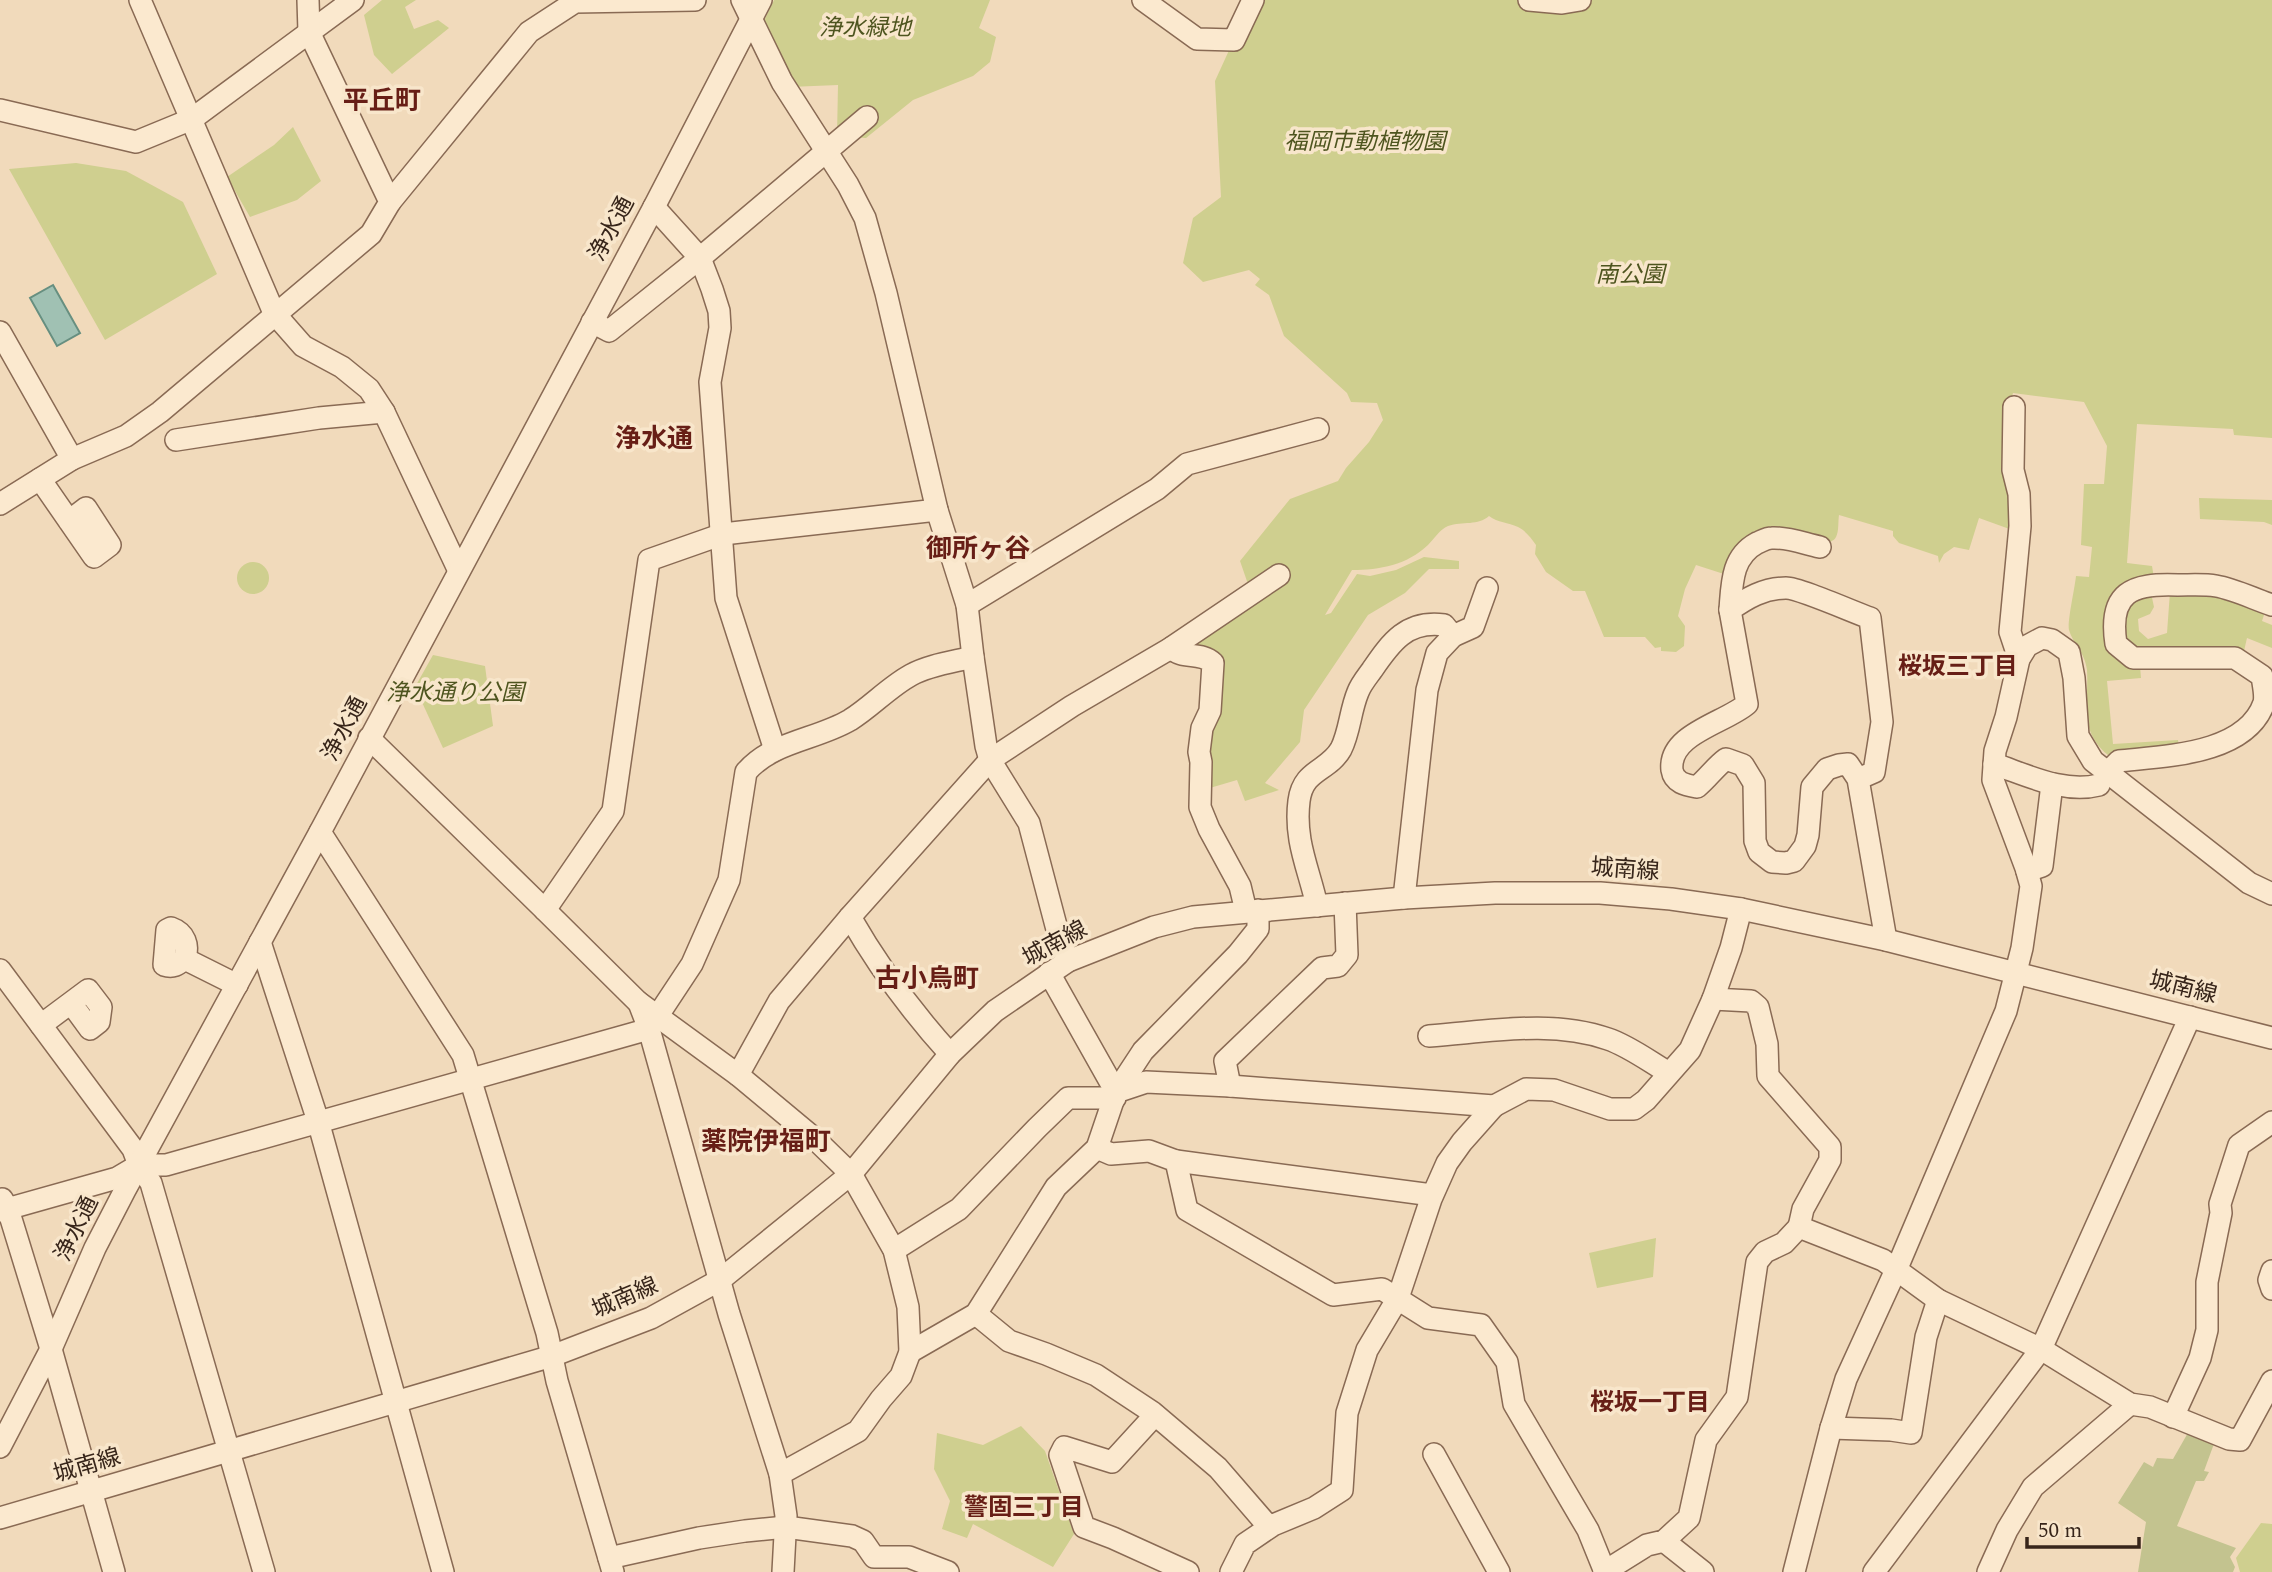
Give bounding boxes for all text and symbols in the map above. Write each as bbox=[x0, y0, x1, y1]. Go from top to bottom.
park label: 浄水緑地 bbox=[819, 11, 913, 46]
district label: 平丘町 bbox=[343, 81, 421, 121]
park label: 福岡市動植物園 bbox=[1285, 125, 1449, 160]
street label: 浄水通 bbox=[580, 190, 644, 268]
park label: 南公園 bbox=[1596, 258, 1668, 293]
district label: 浄水通 bbox=[615, 419, 693, 459]
district label: 御所ヶ谷 bbox=[926, 529, 1030, 569]
district label: 桜坂三丁目 bbox=[1898, 649, 2018, 685]
park label: 浄水通り公園 bbox=[386, 676, 527, 711]
street label: 浄水通 bbox=[313, 690, 377, 768]
street label: 城南線 bbox=[1589, 850, 1661, 890]
street label: 城南線 bbox=[1016, 912, 1094, 976]
district label: 古小烏町 bbox=[875, 959, 979, 999]
street label: 城南線 bbox=[2145, 963, 2221, 1013]
district label: 薬院伊福町 bbox=[701, 1122, 831, 1162]
street label: 浄水通 bbox=[46, 1190, 108, 1268]
street label: 城南線 bbox=[586, 1268, 664, 1328]
district label: 桜坂一丁目 bbox=[1590, 1385, 1710, 1421]
street label: 城南線 bbox=[49, 1440, 125, 1492]
district label: 警固三丁目 bbox=[964, 1490, 1084, 1526]
scale bar bbox=[2027, 1506, 2139, 1550]
text: 50 m bbox=[2038, 1515, 2082, 1547]

